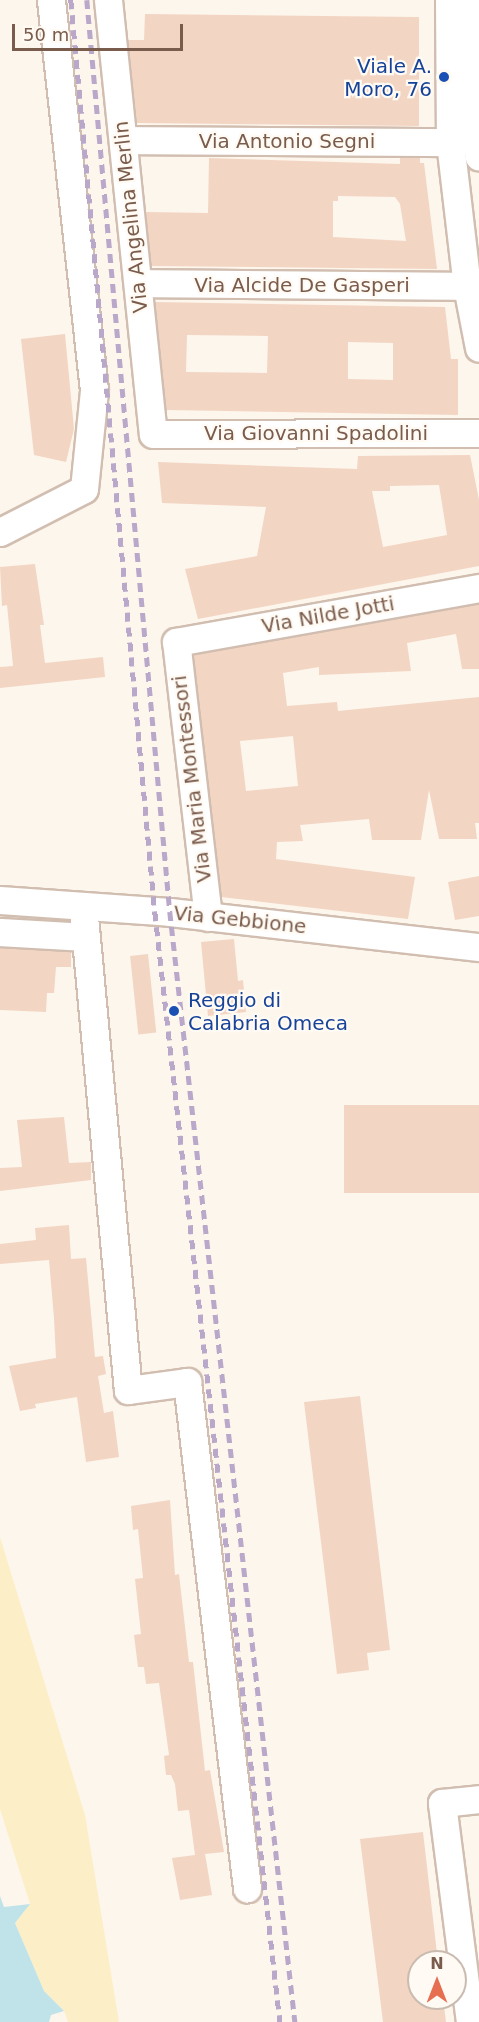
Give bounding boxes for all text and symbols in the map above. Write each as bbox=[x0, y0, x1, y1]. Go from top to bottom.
scale bar bbox=[15, 12, 186, 50]
text: 50 m bbox=[23, 24, 69, 45]
place label: Viale A. Moro, 76 bbox=[344, 54, 432, 101]
marker: Viale A. Moro, 76 bbox=[437, 70, 451, 84]
street label: Via Angelina Merlin bbox=[109, 120, 153, 314]
street label: Via Antonio Segni bbox=[199, 129, 375, 153]
street label: Via Alcide De Gasperi bbox=[194, 273, 410, 297]
street label: Via Giovanni Spadolini bbox=[204, 421, 428, 445]
street label: Via Nilde Jotti bbox=[260, 592, 396, 638]
street label: Via Maria Montessori bbox=[167, 674, 217, 884]
street label: Via Gebbione bbox=[172, 901, 308, 939]
place label: Reggio di Calabria Omeca bbox=[188, 988, 348, 1035]
marker: Reggio di Calabria Omeca bbox=[165, 1002, 183, 1020]
north arrow bbox=[407, 1950, 467, 2010]
text: N bbox=[430, 1954, 444, 1973]

